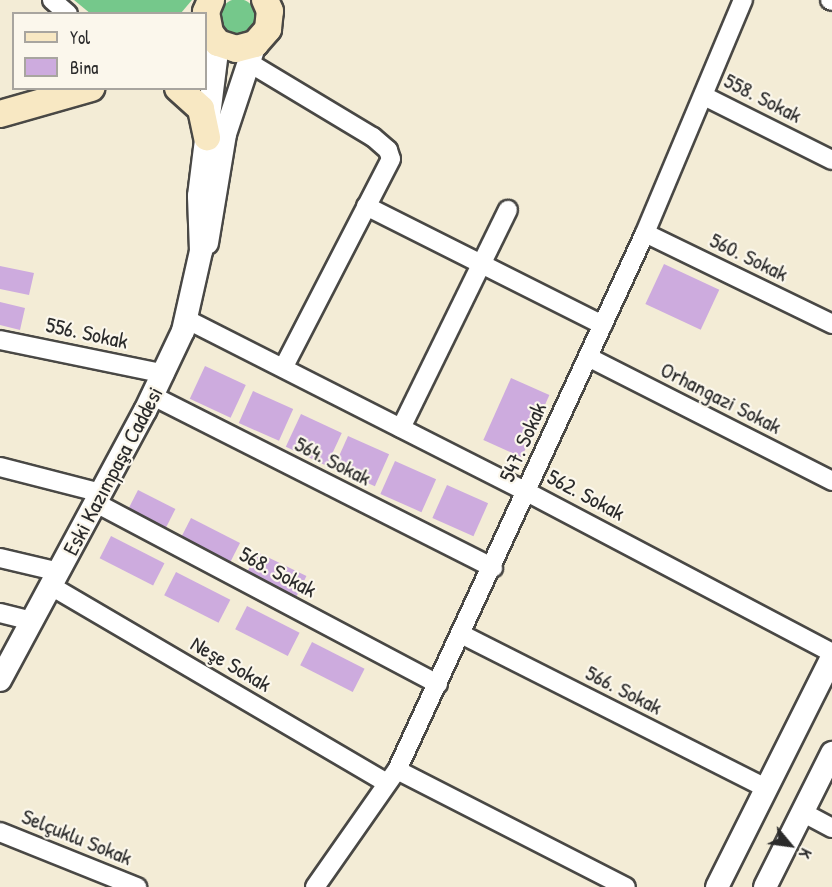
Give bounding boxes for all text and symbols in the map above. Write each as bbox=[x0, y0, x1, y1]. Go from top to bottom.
legend bbox=[12, 12, 207, 90]
text: Yol bbox=[70, 25, 90, 50]
text: Bina bbox=[70, 55, 98, 80]
street label: 558. Sokak bbox=[720, 67, 806, 129]
street label: 560. Sokak bbox=[706, 227, 792, 287]
street label: 556. Sokak bbox=[44, 311, 130, 355]
street label: Orhangazi Sokak bbox=[656, 356, 786, 440]
street label: Eski Kazımpaşa Caddesi bbox=[57, 382, 169, 560]
street label: 547. Sokak bbox=[494, 398, 552, 486]
street label: 564. Sokak bbox=[290, 431, 376, 491]
street label: 562. Sokak bbox=[543, 464, 629, 526]
street label: 568. Sokak bbox=[235, 541, 321, 603]
street label: Neşe Sokak bbox=[186, 630, 276, 698]
street label: 566. Sokak bbox=[581, 660, 667, 720]
street label: Selçuklu Sokak bbox=[18, 803, 136, 871]
north arrow bbox=[760, 815, 820, 875]
text: K bbox=[794, 845, 817, 863]

